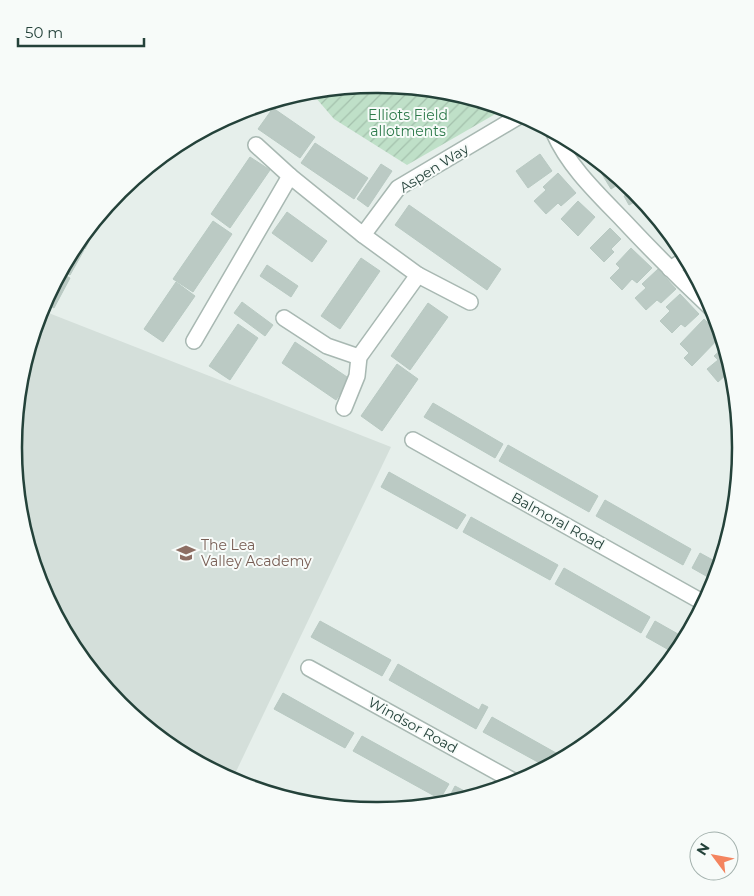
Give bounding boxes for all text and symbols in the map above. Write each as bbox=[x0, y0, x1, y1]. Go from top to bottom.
scale bar bbox=[18, 15, 144, 47]
text: 50 m bbox=[25, 23, 63, 42]
park label: Elliots Field allotments bbox=[368, 106, 448, 140]
street label: Aspen Way bbox=[396, 139, 472, 196]
street label: Balmoral Road bbox=[508, 488, 608, 554]
place label: The Lea Valley Academy bbox=[201, 536, 312, 570]
school or university icon: The Lea Valley Academy bbox=[175, 542, 197, 564]
street label: Windsor Road bbox=[365, 693, 461, 757]
north arrow bbox=[689, 831, 739, 881]
text: N bbox=[692, 840, 714, 859]

